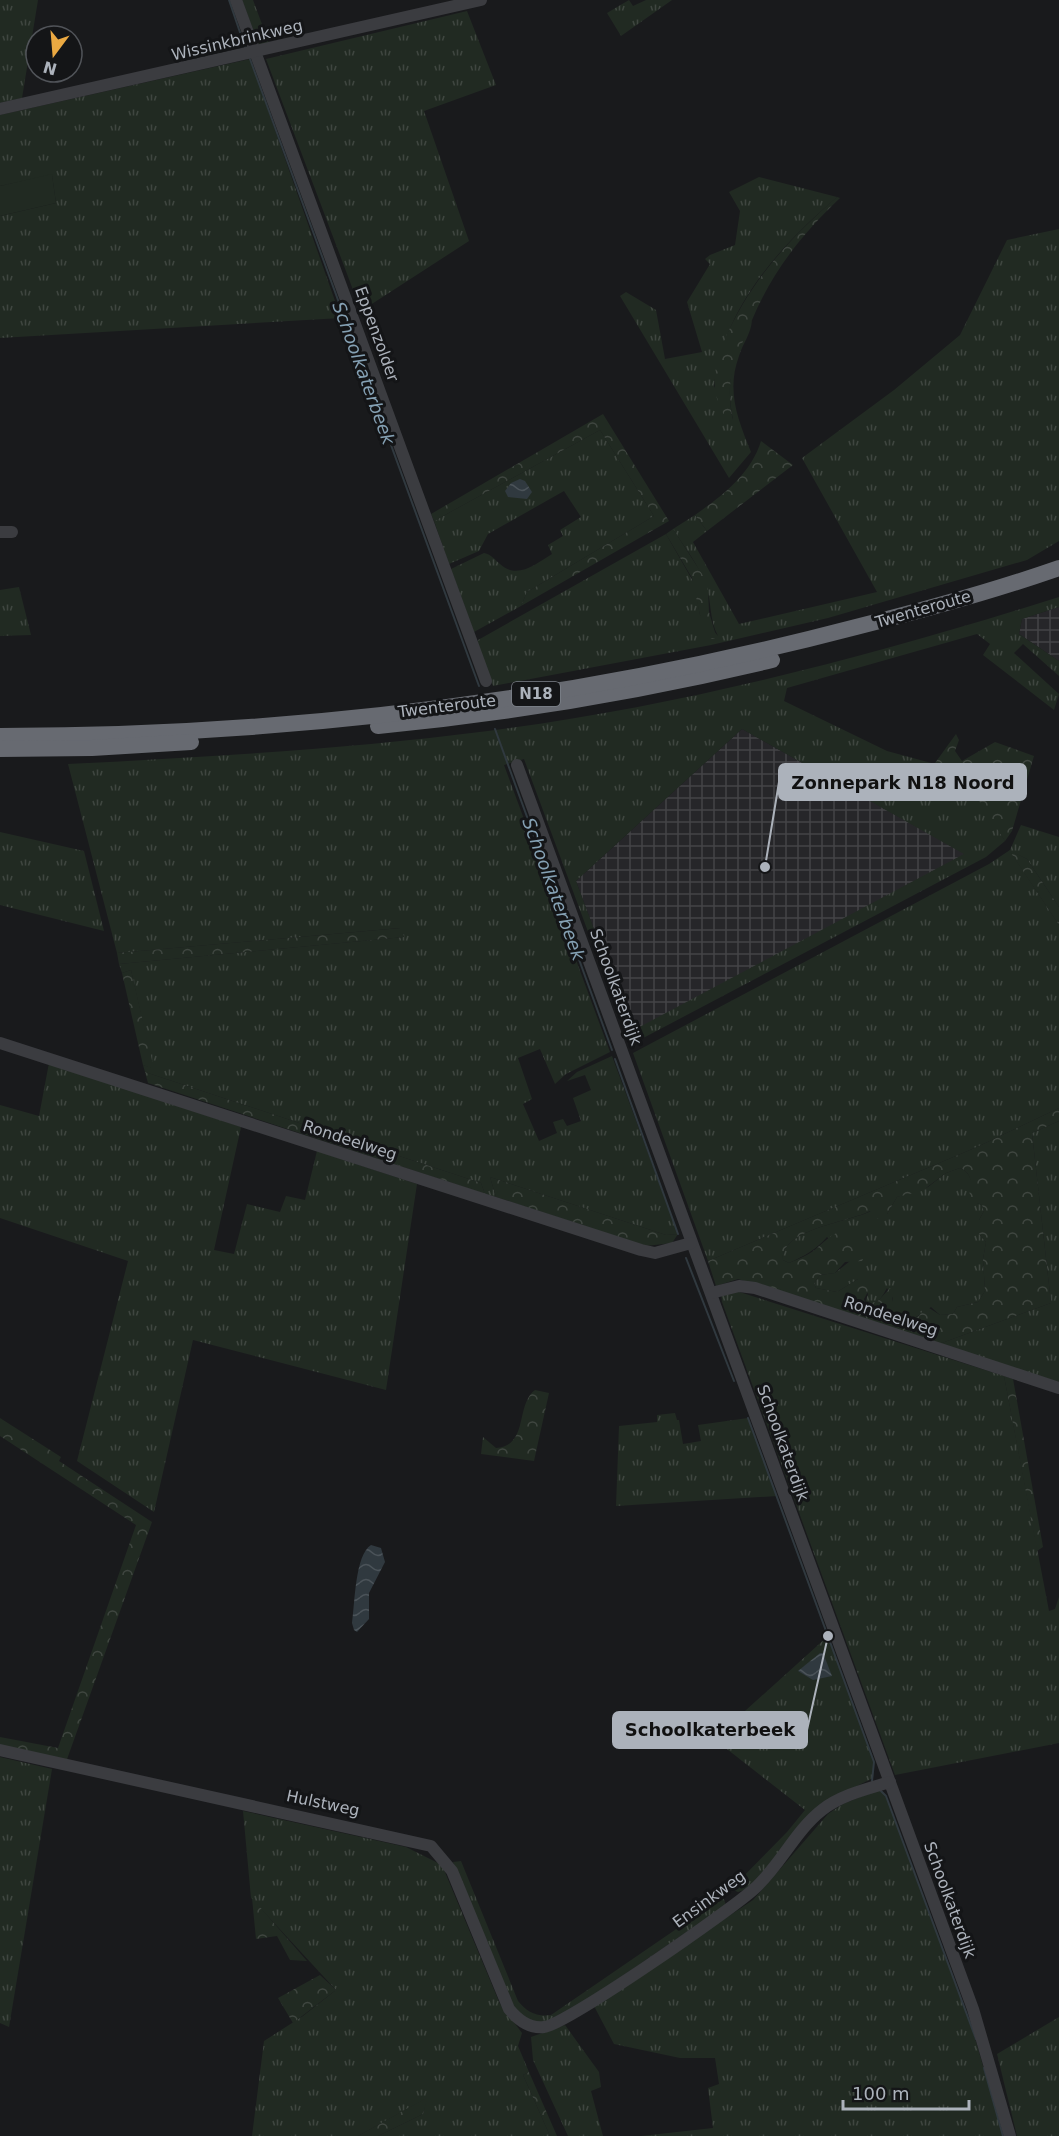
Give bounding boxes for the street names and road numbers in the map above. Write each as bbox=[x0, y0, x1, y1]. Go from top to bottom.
street label: Wissinkbrinkweg bbox=[170, 16, 304, 64]
street label: Eppenzolder bbox=[351, 284, 403, 384]
street label: Twenteroute bbox=[872, 586, 973, 632]
road number: N18 bbox=[512, 682, 560, 706]
street label: Twenteroute bbox=[396, 691, 497, 722]
street label: Schoolkaterdijk bbox=[586, 926, 646, 1049]
street label: Rondeelweg bbox=[301, 1116, 399, 1164]
street label: Rondeelweg bbox=[842, 1292, 940, 1340]
street label: Schoolkaterdijk bbox=[753, 1382, 813, 1505]
street label: Hulstweg bbox=[285, 1786, 361, 1820]
street label: Schoolkaterdijk bbox=[920, 1839, 980, 1962]
street label: Ensinkweg bbox=[669, 1866, 749, 1932]

